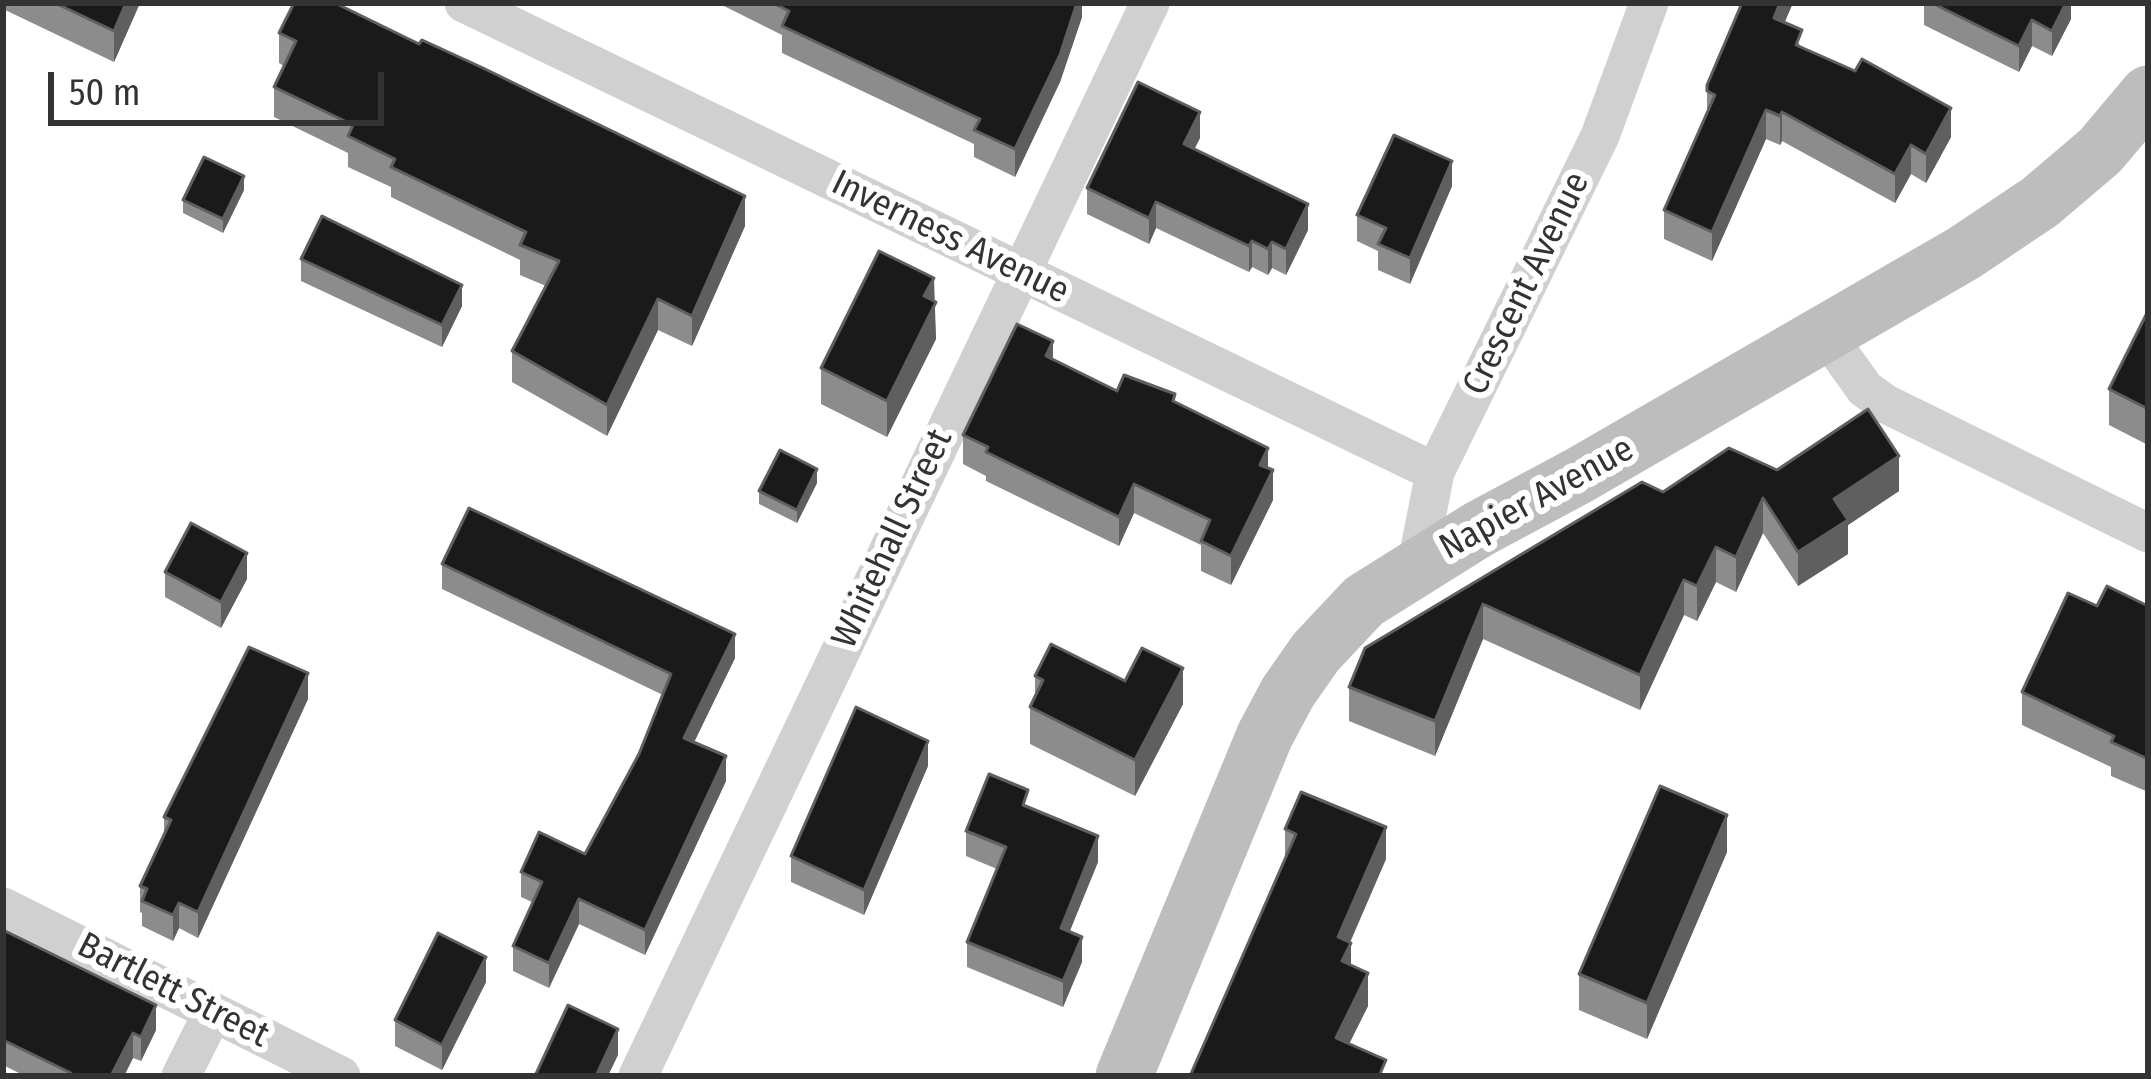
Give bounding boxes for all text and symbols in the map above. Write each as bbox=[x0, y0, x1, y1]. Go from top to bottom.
scale bar bbox=[54, 48, 390, 122]
text: 50 m bbox=[69, 71, 140, 115]
street label: Inverness Avenue bbox=[825, 162, 1075, 314]
street label: Crescent Avenue bbox=[1454, 166, 1600, 402]
street label: Whitehall Street bbox=[823, 423, 963, 655]
street label: Napier Avenue bbox=[1433, 428, 1641, 570]
street label: Bartlett Street bbox=[70, 924, 276, 1058]

